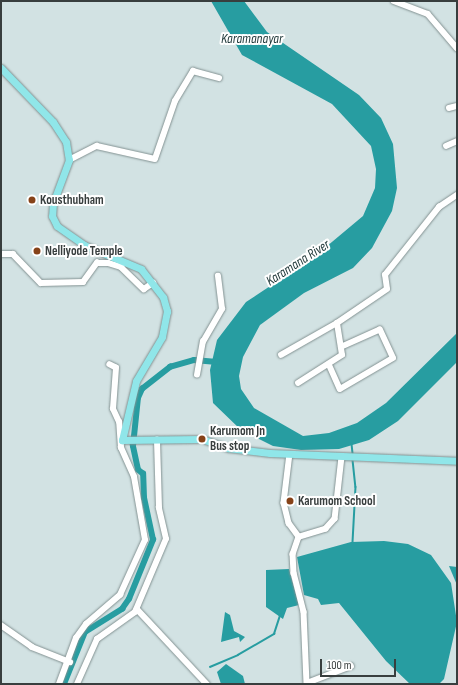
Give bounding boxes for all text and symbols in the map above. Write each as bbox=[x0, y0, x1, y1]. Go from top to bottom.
water label: Karamanayar bbox=[221, 31, 283, 47]
place label: Kousthubham bbox=[40, 192, 104, 208]
marker: Kousthubham bbox=[27, 195, 37, 205]
water label: Karamana River bbox=[263, 236, 333, 290]
place label: Nelliyode Temple bbox=[45, 243, 123, 259]
marker: Nelliyode Temple bbox=[32, 246, 42, 256]
place label: Karumom Jn Bus stop bbox=[210, 424, 265, 455]
marker: Karumom Jn Bus stop bbox=[197, 434, 207, 444]
place label: Karumom School bbox=[298, 493, 375, 509]
marker: Karumom School bbox=[285, 496, 295, 506]
scale bar bbox=[322, 651, 398, 677]
text: 100 m bbox=[327, 658, 352, 673]

